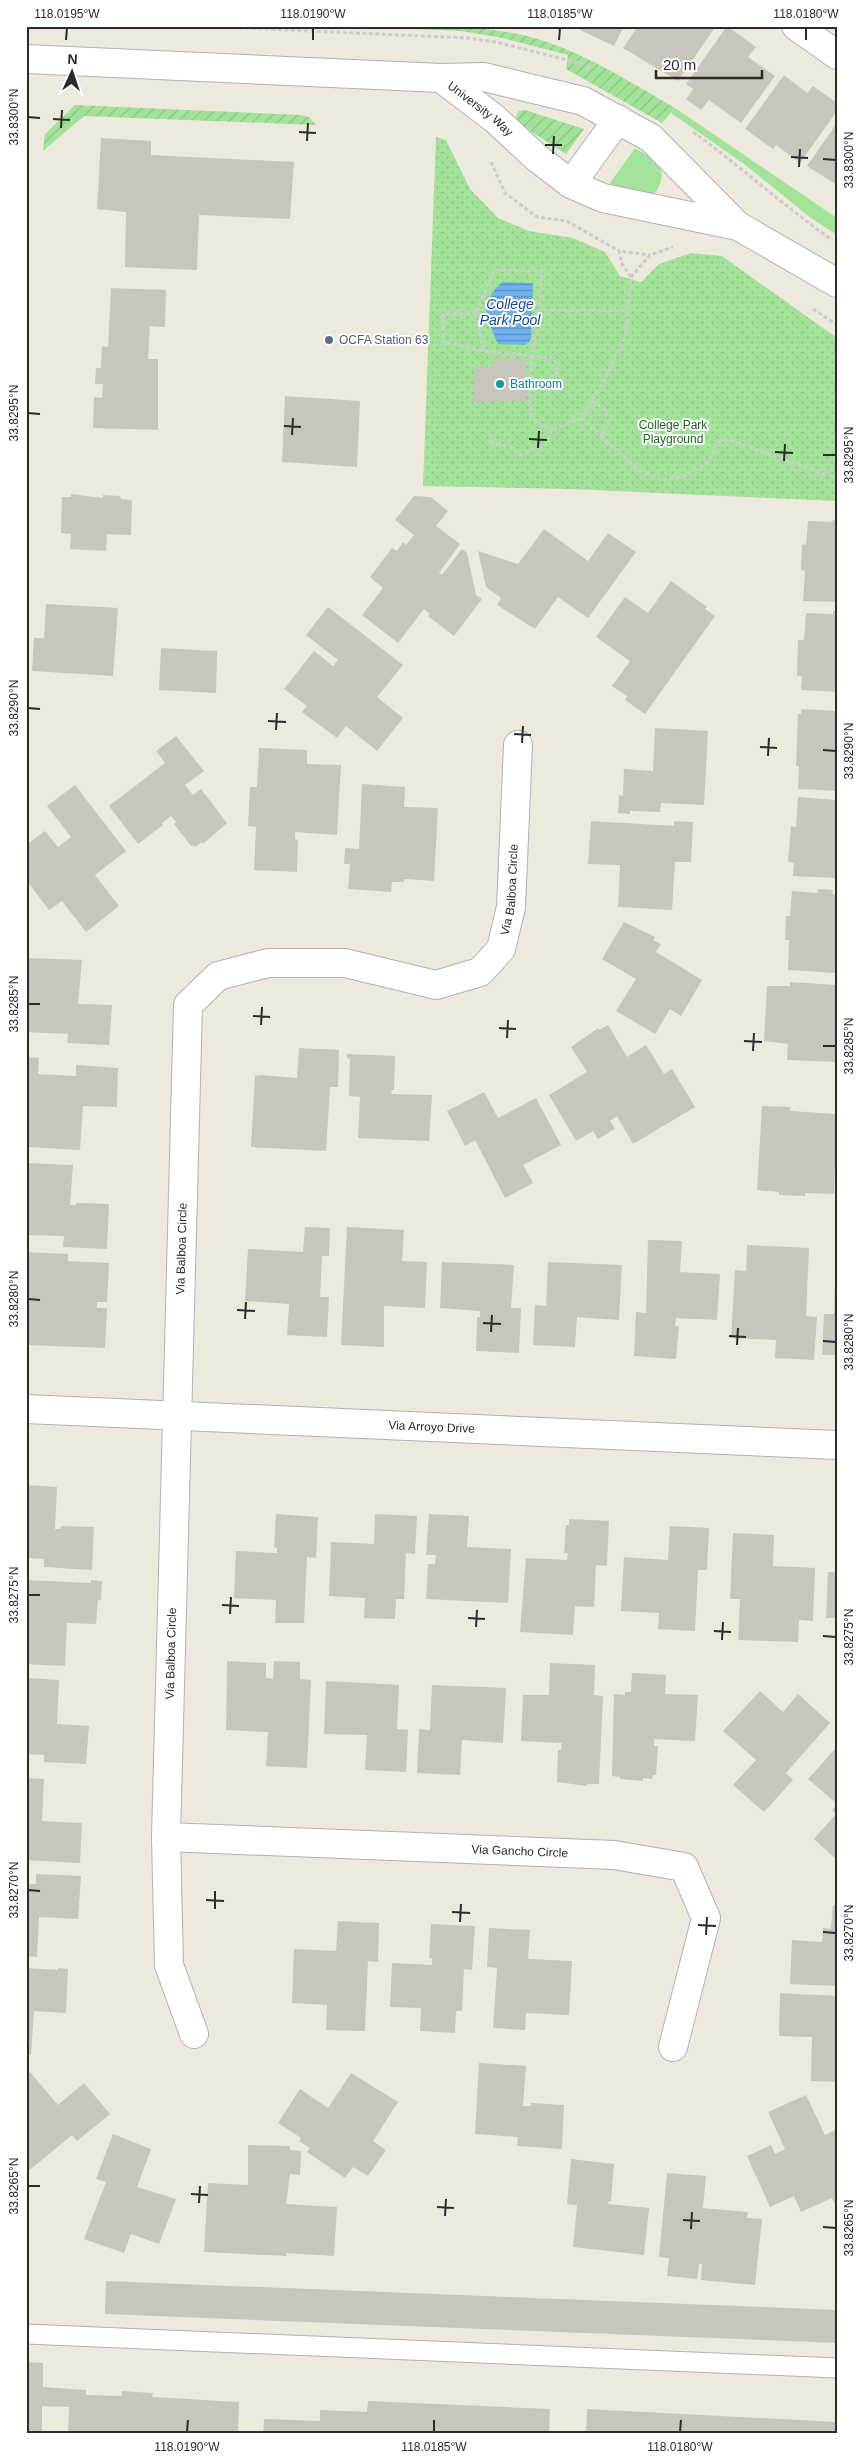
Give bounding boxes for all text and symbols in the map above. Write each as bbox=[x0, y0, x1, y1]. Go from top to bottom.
text: 118.0195°W bbox=[34, 7, 100, 21]
text: 118.0190°W bbox=[280, 7, 346, 21]
text: 118.0185°W bbox=[527, 7, 593, 21]
text: 118.0180°W bbox=[773, 7, 839, 21]
north arrow bbox=[48, 48, 98, 98]
scale bar bbox=[656, 48, 762, 80]
text: N bbox=[67, 51, 78, 67]
text: 20 m bbox=[663, 56, 696, 73]
street label: University Way bbox=[445, 79, 516, 139]
text: 33.8300°N bbox=[7, 89, 21, 145]
text: 33.8300°N bbox=[842, 132, 856, 188]
water label: College Park Pool bbox=[480, 296, 541, 328]
place label: OCFA Station 63 bbox=[339, 333, 429, 347]
marker: OCFA Station 63 bbox=[323, 334, 335, 346]
place label: Bathroom bbox=[510, 377, 562, 391]
marker: Bathroom bbox=[494, 378, 506, 390]
text: 33.8295°N bbox=[7, 385, 21, 441]
park label: College Park Playground bbox=[639, 418, 708, 446]
text: 33.8295°N bbox=[842, 427, 856, 483]
text: 33.8290°N bbox=[7, 680, 21, 736]
text: 33.8290°N bbox=[842, 723, 856, 779]
street label: Via Balboa Circle bbox=[497, 843, 521, 937]
text: 33.8285°N bbox=[7, 976, 21, 1032]
text: 33.8285°N bbox=[842, 1018, 856, 1074]
street label: Via Balboa Circle bbox=[173, 1202, 190, 1295]
text: 33.8280°N bbox=[7, 1271, 21, 1327]
text: 33.8280°N bbox=[842, 1314, 856, 1370]
street label: Via Arroyo Drive bbox=[388, 1418, 475, 1436]
text: 33.8275°N bbox=[7, 1567, 21, 1623]
street label: Via Balboa Circle bbox=[163, 1607, 179, 1700]
text: 33.8275°N bbox=[842, 1609, 856, 1665]
street label: Via Gancho Circle bbox=[471, 1842, 569, 1860]
text: 33.8270°N bbox=[7, 1862, 21, 1918]
text: 33.8270°N bbox=[842, 1905, 856, 1961]
text: 33.8265°N bbox=[7, 2158, 21, 2214]
text: 33.8265°N bbox=[842, 2200, 856, 2256]
text: 118.0190°W bbox=[154, 2440, 220, 2454]
text: 118.0185°W bbox=[401, 2440, 467, 2454]
text: 118.0180°W bbox=[647, 2440, 713, 2454]

